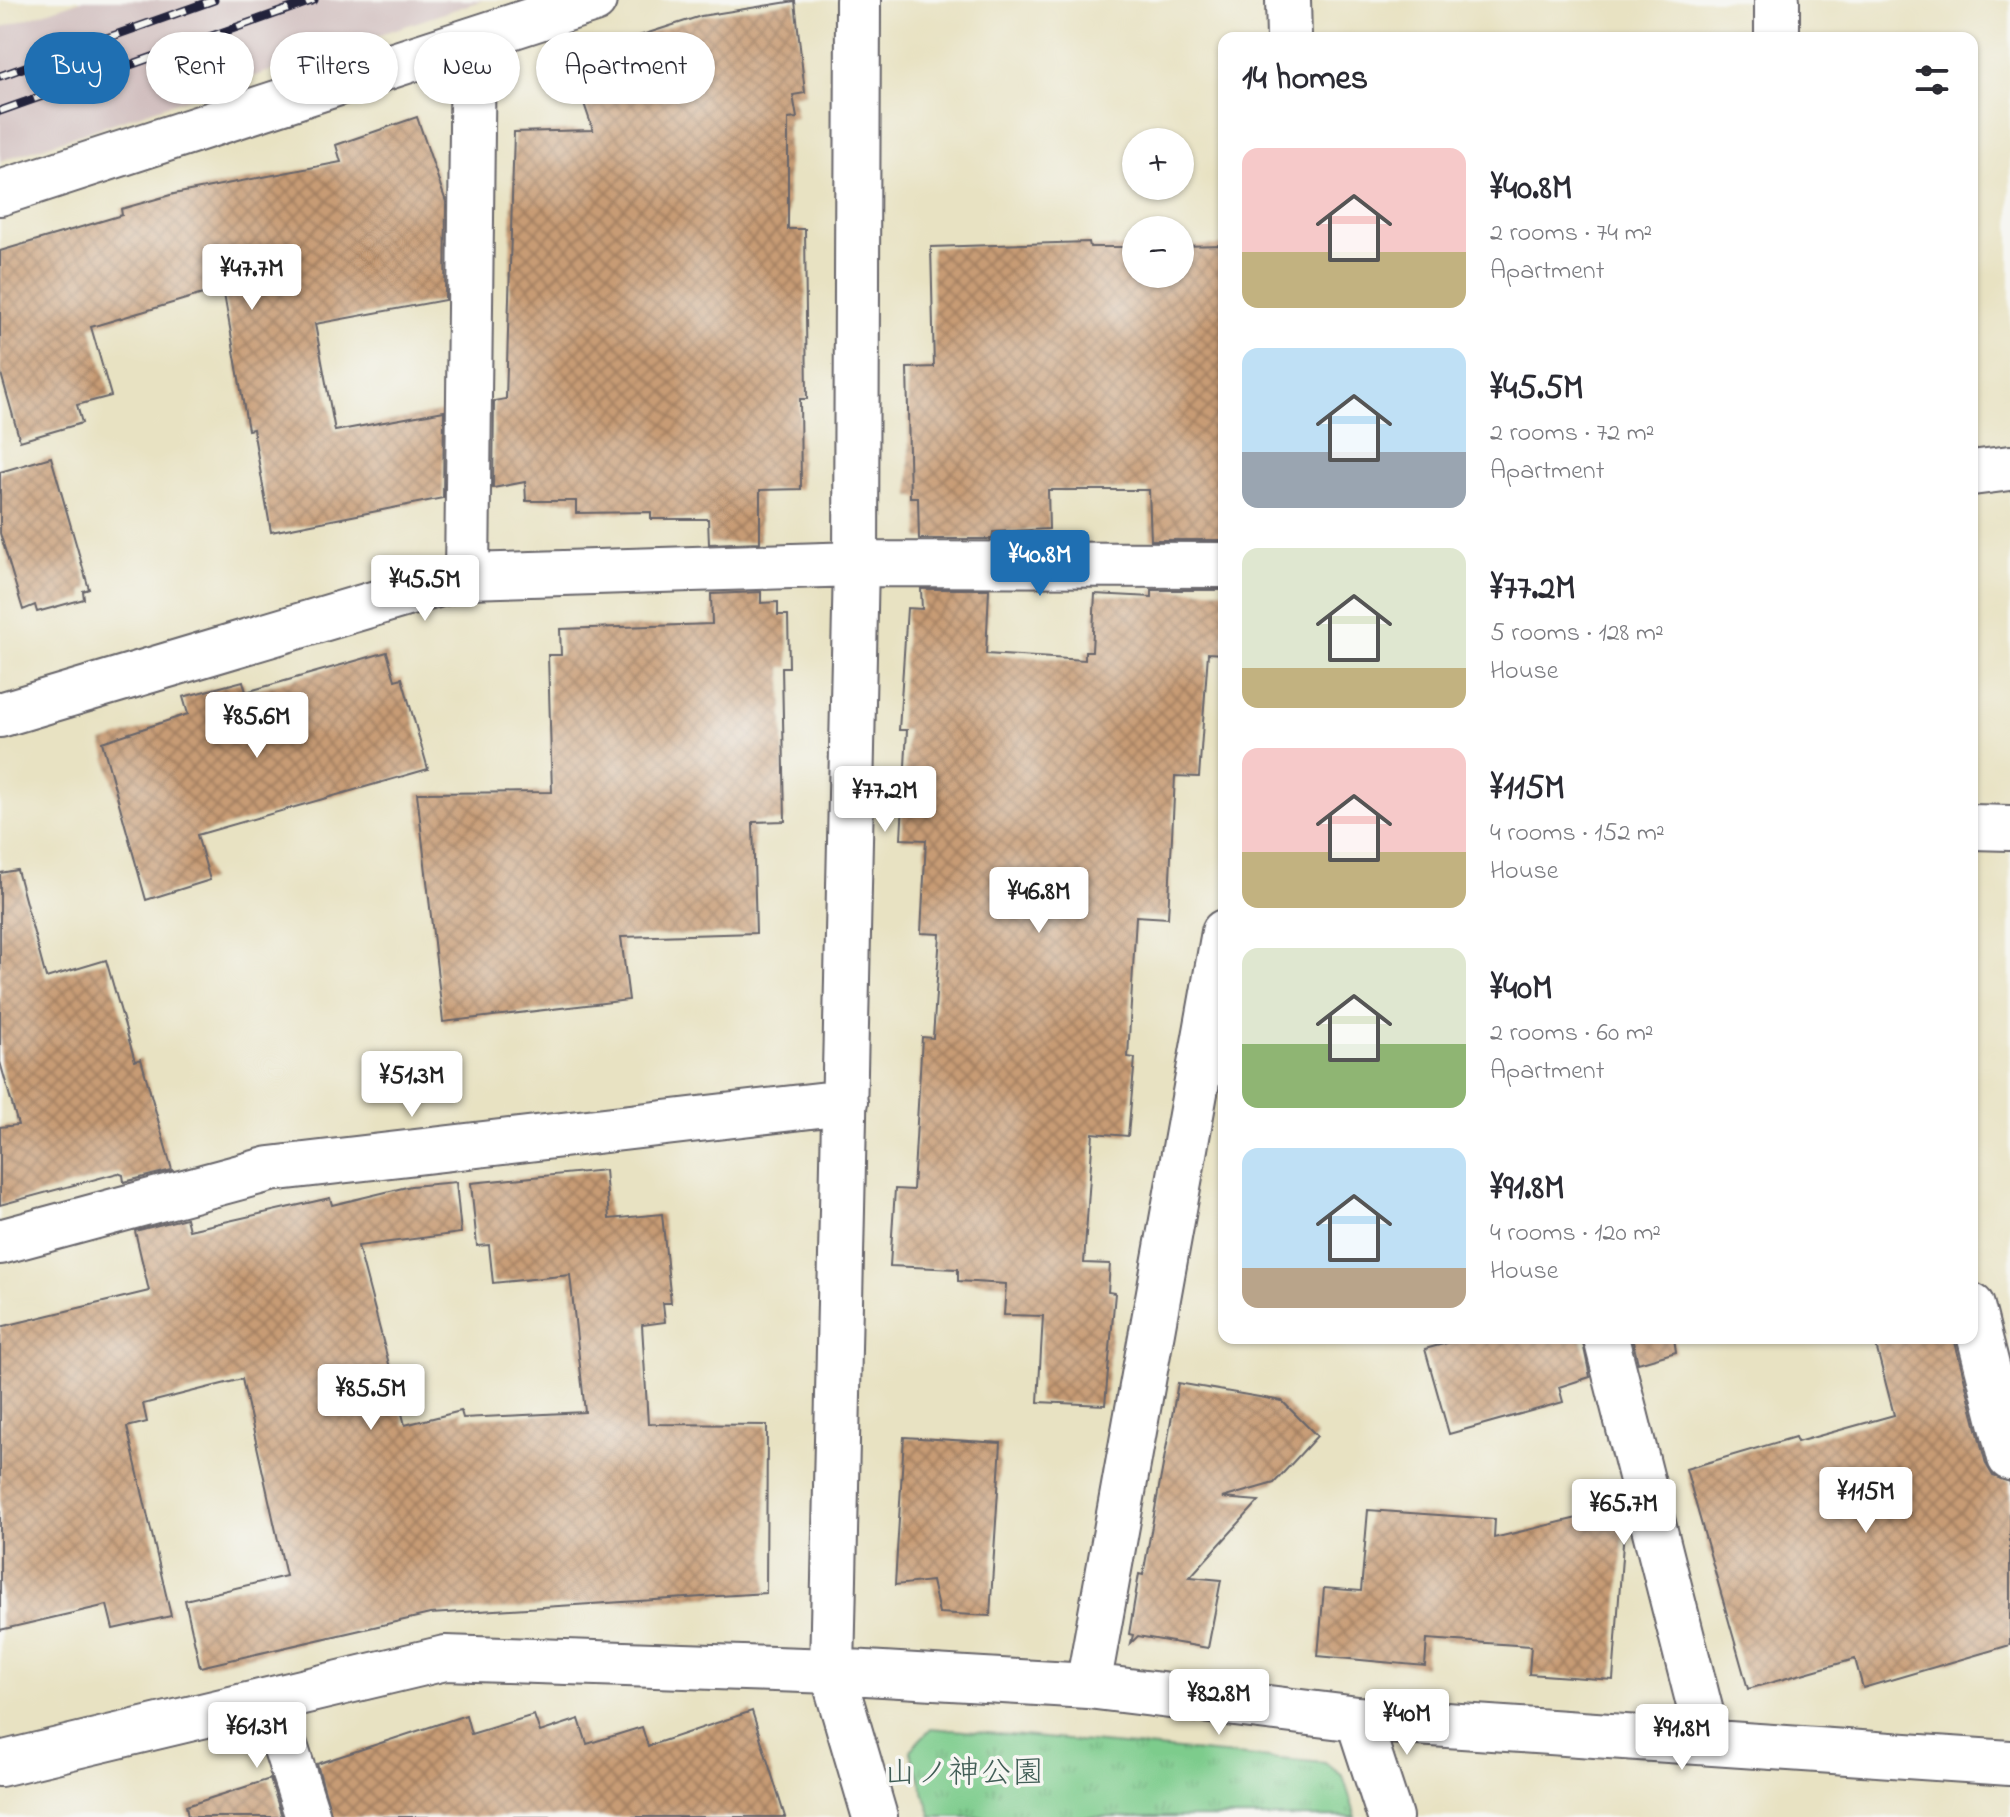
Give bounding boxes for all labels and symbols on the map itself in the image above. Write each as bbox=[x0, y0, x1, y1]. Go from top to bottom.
pin: ¥47.7M bbox=[187, 244, 317, 312]
pin: ¥40.8M bbox=[975, 530, 1105, 598]
pin: ¥45.5M bbox=[360, 555, 490, 623]
pin: ¥85.6M bbox=[192, 692, 322, 760]
pin: ¥77.2M bbox=[820, 766, 950, 834]
pin: ¥46.8M bbox=[974, 867, 1104, 935]
pin: ¥51.3M bbox=[347, 1051, 477, 1119]
pin: ¥85.5M bbox=[306, 1364, 436, 1432]
pin: ¥115M bbox=[1810, 1467, 1922, 1535]
pin: ¥65.7M bbox=[1559, 1479, 1689, 1547]
pin: ¥82.8M bbox=[1154, 1669, 1284, 1737]
pin: ¥40M bbox=[1360, 1689, 1454, 1757]
pin: ¥61.3M bbox=[192, 1702, 322, 1770]
pin: ¥91.8M bbox=[1617, 1704, 1747, 1772]
park label: 山ノ神公園 bbox=[884, 1751, 1044, 1798]

